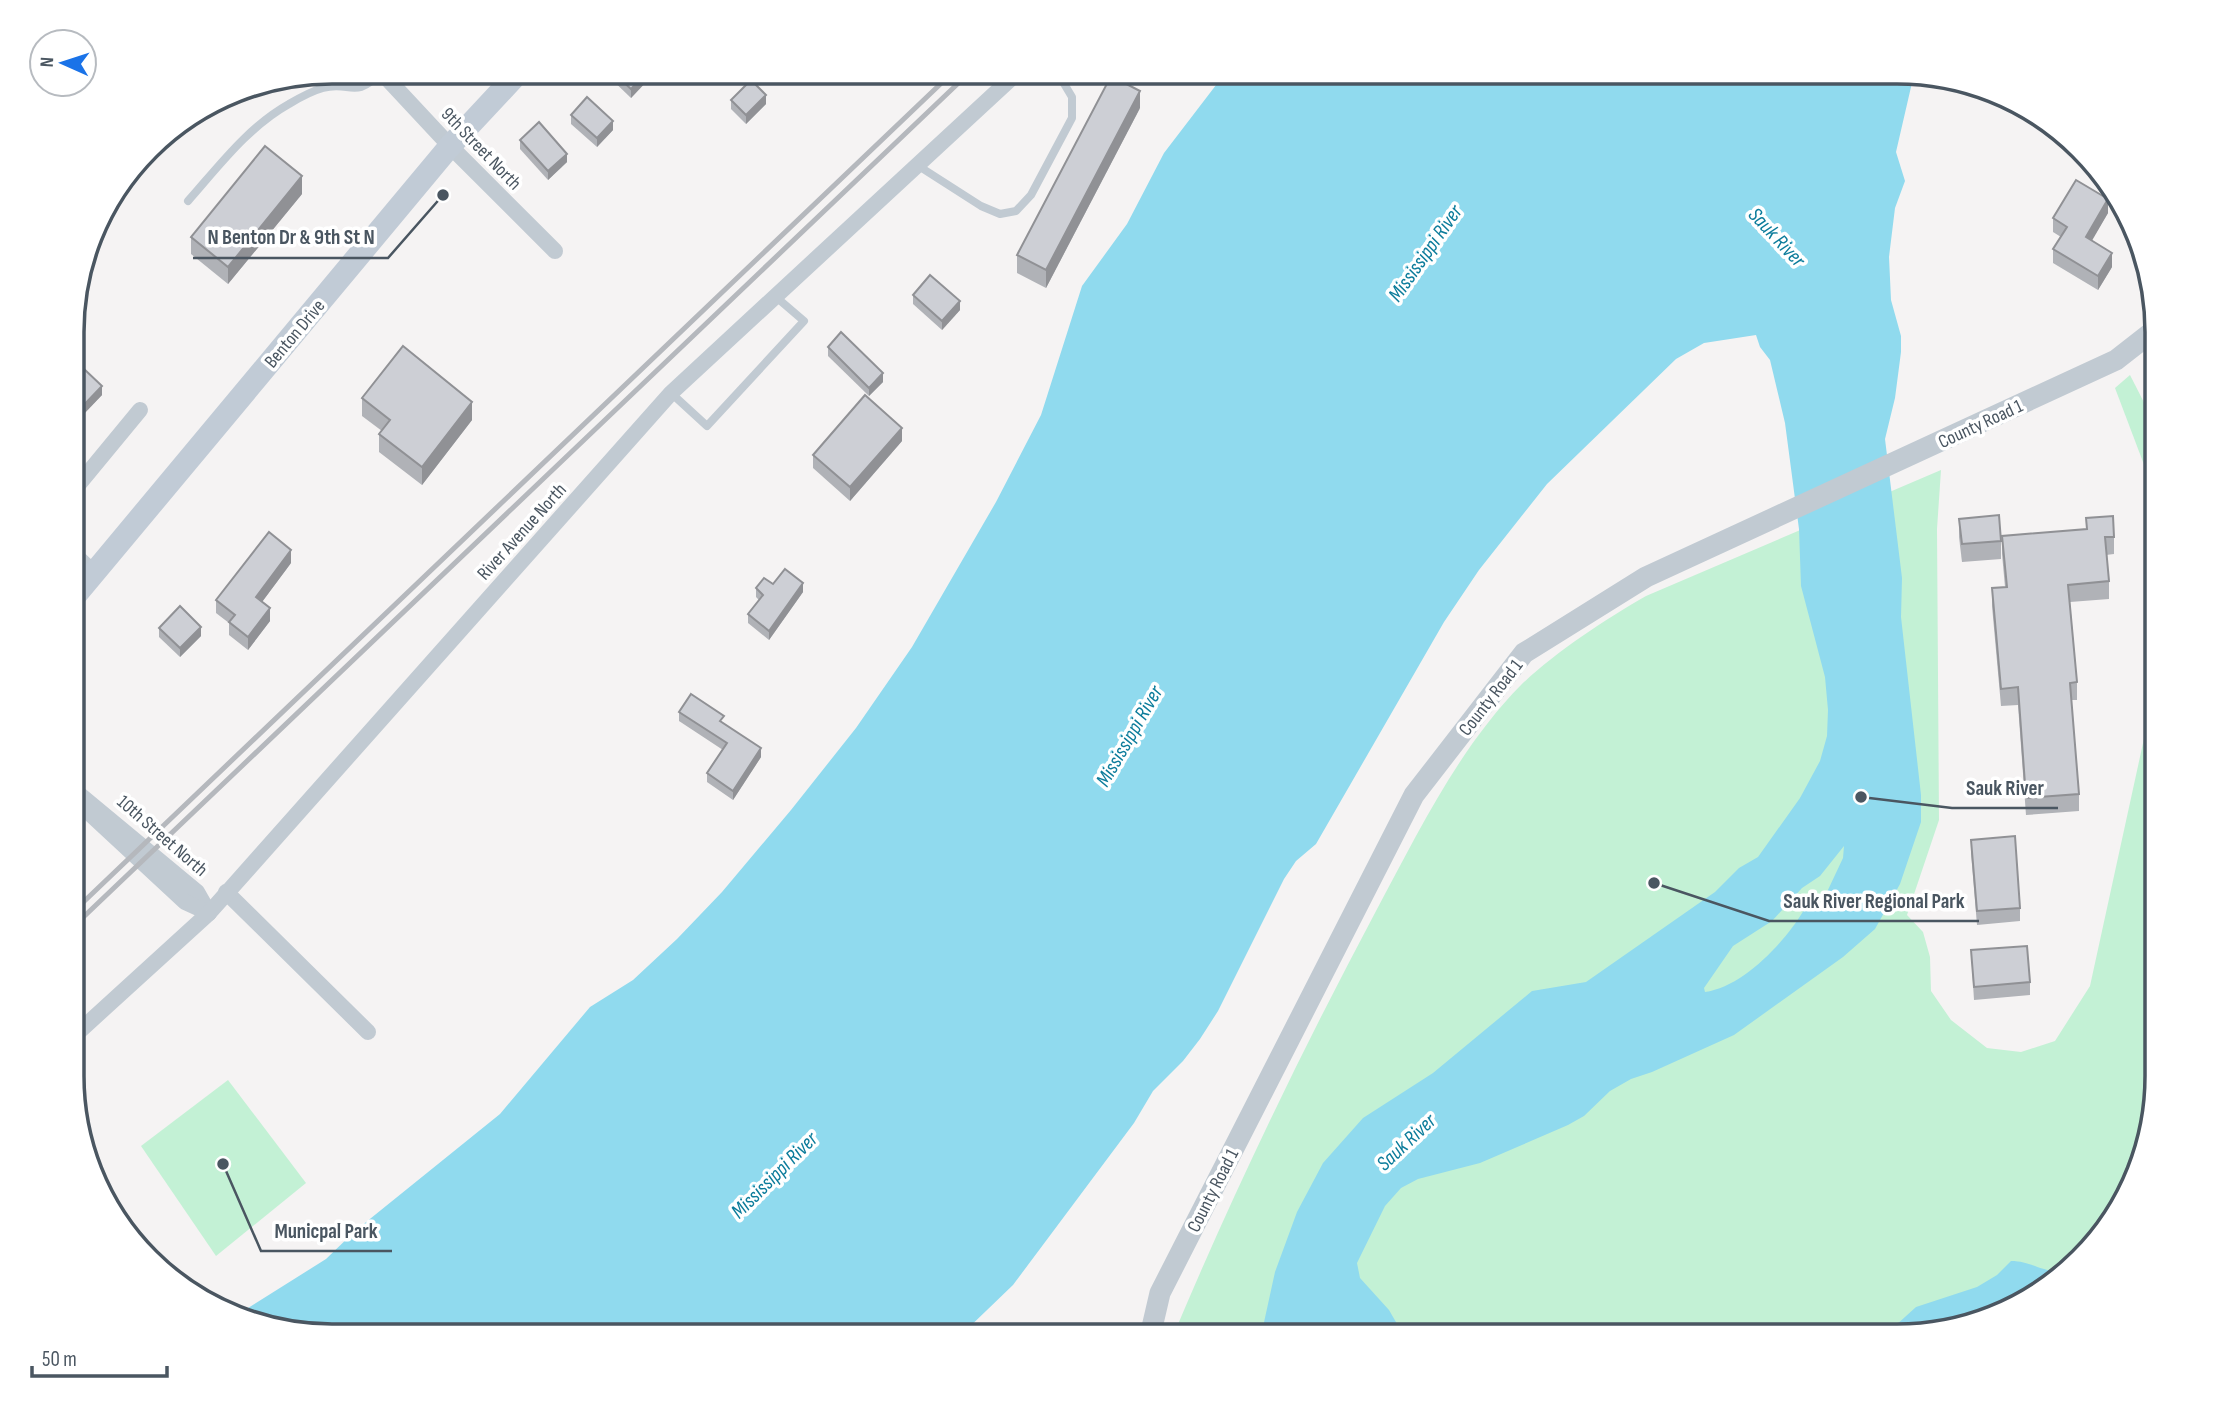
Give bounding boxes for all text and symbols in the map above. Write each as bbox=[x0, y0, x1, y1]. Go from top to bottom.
north arrow bbox=[28, 28, 98, 98]
text: N bbox=[36, 57, 59, 68]
street label: 9th Street North bbox=[436, 103, 526, 195]
water label: Mississippi River bbox=[1383, 199, 1468, 306]
water label: Sauk River bbox=[1743, 202, 1811, 273]
callout: N Benton Dr & 9th St N bbox=[193, 216, 388, 258]
text: N Benton Dr & 9th St N bbox=[207, 225, 375, 250]
street label: Benton Drive bbox=[260, 295, 330, 373]
street label: County Road 1 bbox=[1935, 395, 2027, 454]
street label: River Avenue North bbox=[473, 479, 572, 585]
street label: County Road 1 bbox=[1454, 655, 1528, 741]
water label: Mississippi River bbox=[1091, 680, 1169, 791]
callout: Sauk River bbox=[1952, 766, 2058, 808]
text: Sauk River bbox=[1966, 776, 2045, 801]
street label: 10th Street North bbox=[112, 791, 212, 882]
callout: Sauk River Regional Park bbox=[1769, 879, 1979, 921]
text: Sauk River Regional Park bbox=[1783, 889, 1965, 914]
water label: Sauk River bbox=[1371, 1108, 1442, 1176]
water label: Mississippi River bbox=[726, 1126, 824, 1224]
street label: County Road 1 bbox=[1183, 1145, 1244, 1236]
callout: Municpal Park bbox=[261, 1209, 392, 1251]
text: Municpal Park bbox=[274, 1219, 378, 1244]
scale bar bbox=[32, 1334, 166, 1378]
text: 50 m bbox=[42, 1347, 77, 1372]

